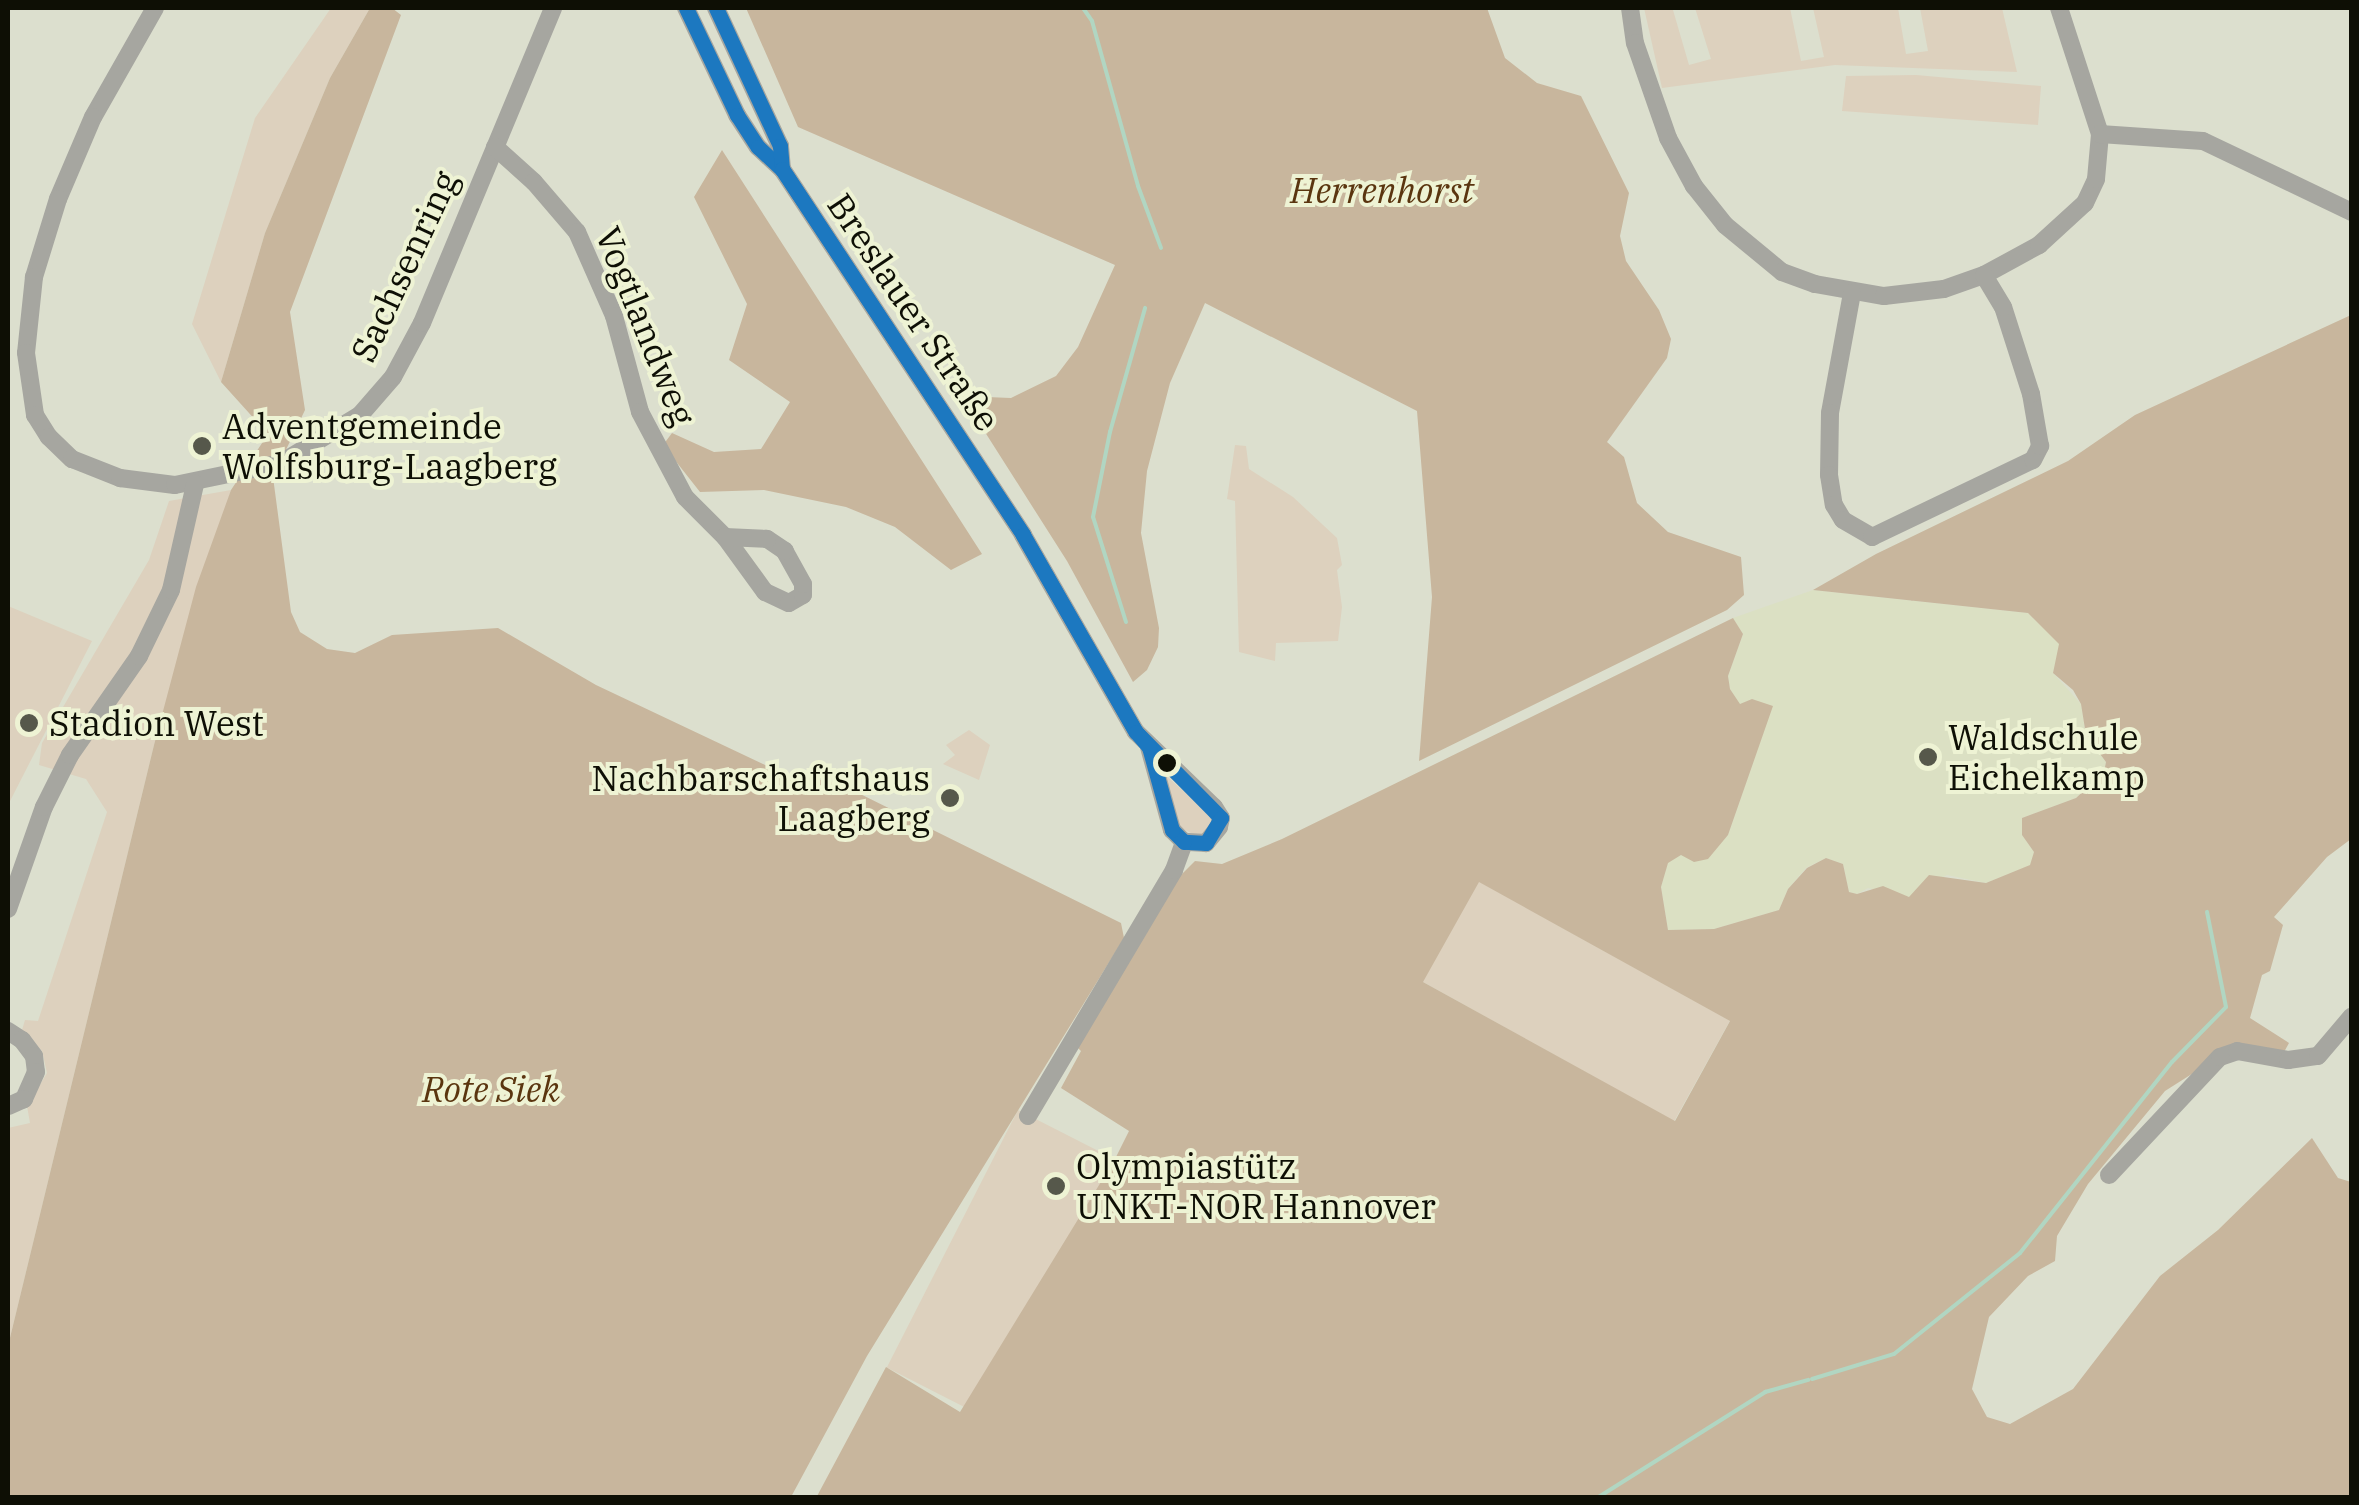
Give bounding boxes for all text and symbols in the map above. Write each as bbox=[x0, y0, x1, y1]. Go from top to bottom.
street label: Sachsenring bbox=[341, 164, 467, 368]
park label: Herrenhorst bbox=[1290, 169, 1474, 211]
street label: Breslauer Straße bbox=[819, 185, 1009, 439]
street label: Vogtlandweg bbox=[587, 221, 705, 431]
place label: Adventgemeinde Wolfsburg-Laagberg bbox=[222, 405, 557, 487]
marker: Adventgemeinde Wolfsburg-Laagberg bbox=[191, 435, 213, 457]
place label: Stadion West bbox=[49, 702, 264, 744]
marker: Stadion West bbox=[18, 712, 40, 734]
place label: Waldschule Eichelkamp bbox=[1948, 716, 2145, 798]
marker: Waldschule Eichelkamp bbox=[1917, 746, 1939, 768]
unlabelled marker bbox=[1157, 753, 1177, 773]
place label: Nachbarschaftshaus Laagberg bbox=[591, 757, 930, 839]
marker: Nachbarschaftshaus Laagberg bbox=[939, 787, 961, 809]
park label: Rote Siek bbox=[422, 1068, 560, 1110]
place label: Olympiastütz UNKT-NOR Hannover bbox=[1076, 1145, 1436, 1227]
marker: Olympiastütz UNKT-NOR Hannover bbox=[1045, 1175, 1067, 1197]

